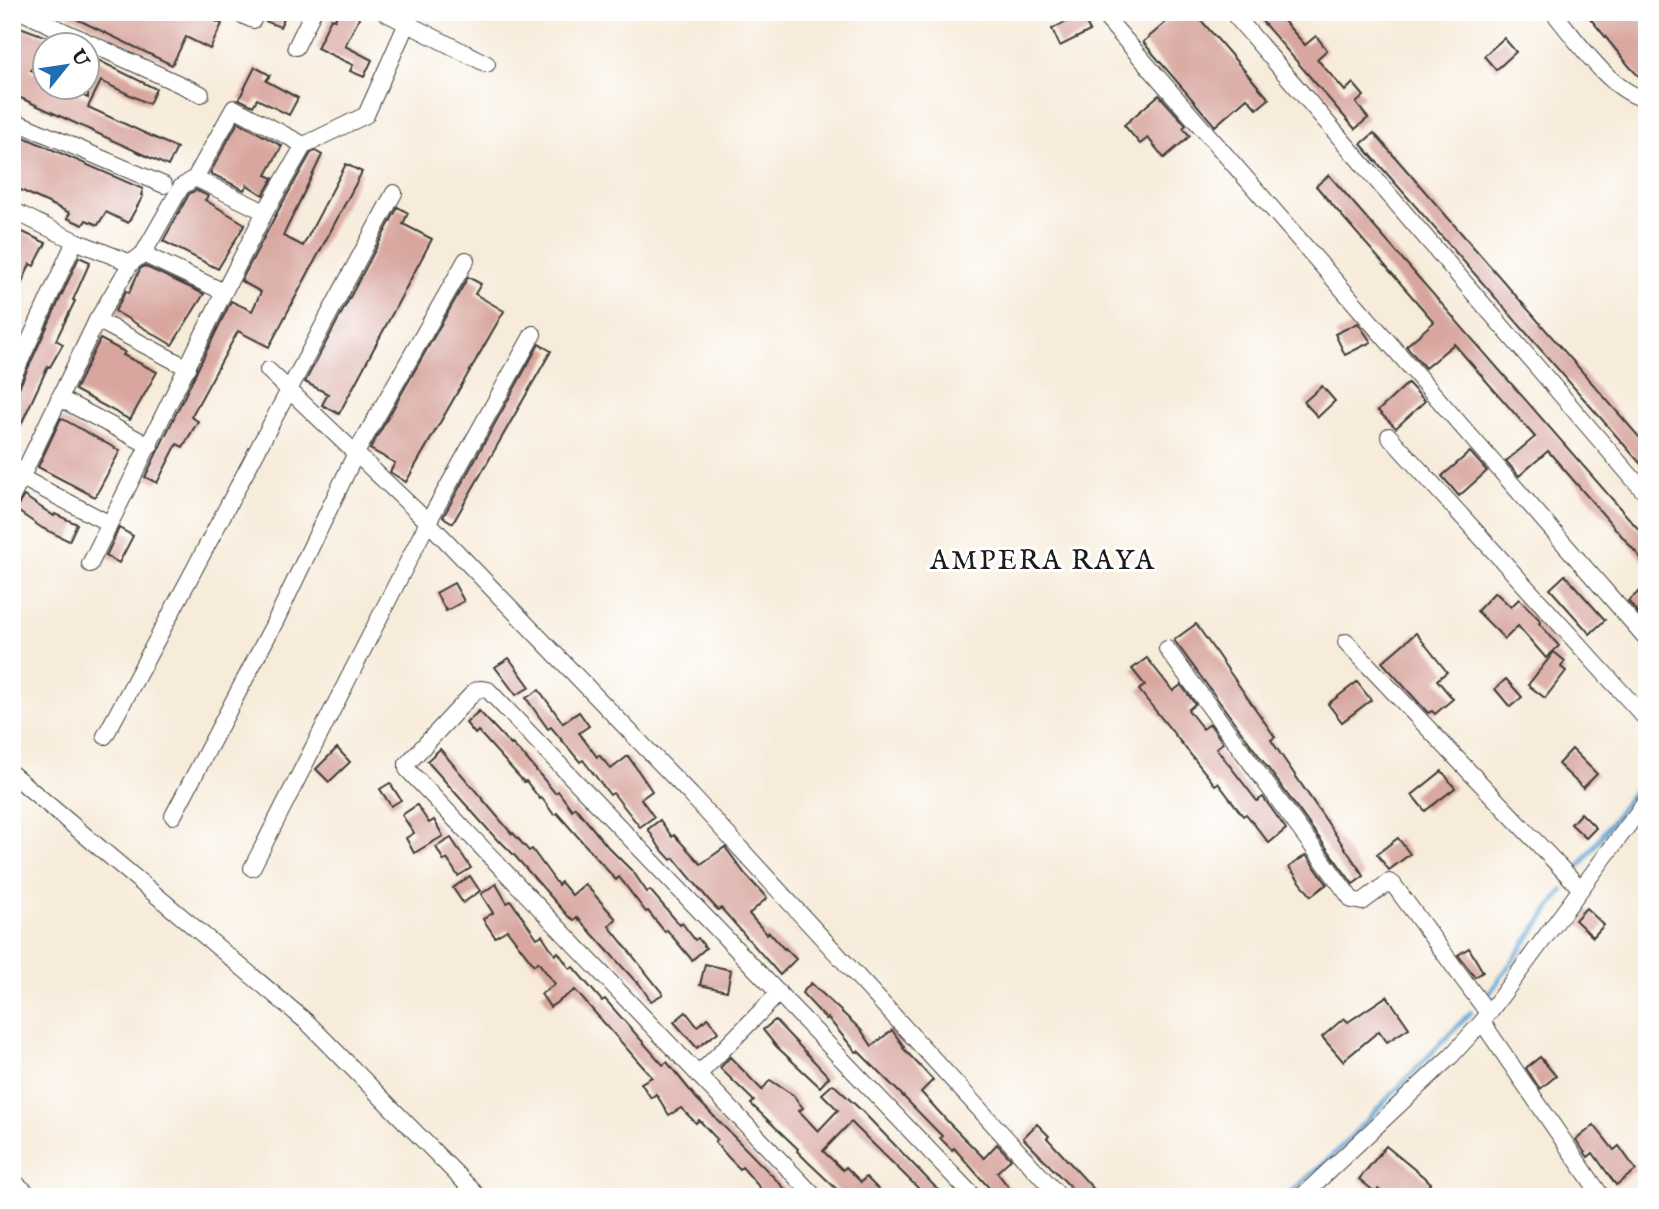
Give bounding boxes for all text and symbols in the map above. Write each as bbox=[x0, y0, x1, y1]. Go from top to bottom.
north arrow bbox=[32, 32, 102, 102]
text: U bbox=[64, 45, 94, 72]
district label: AMPERA RAYA bbox=[929, 544, 1156, 579]

